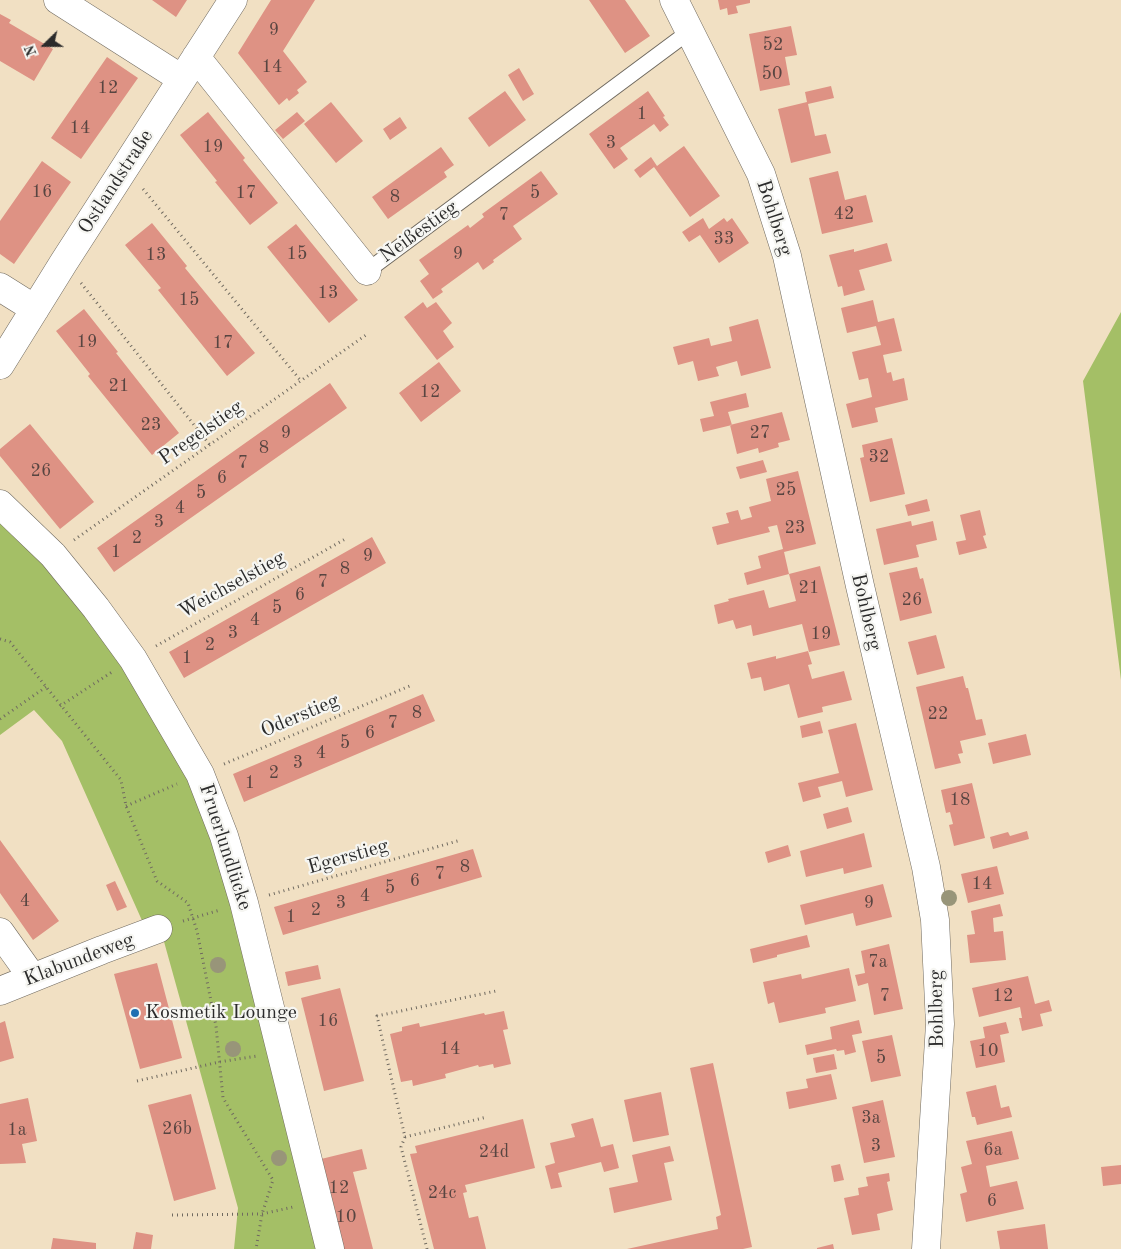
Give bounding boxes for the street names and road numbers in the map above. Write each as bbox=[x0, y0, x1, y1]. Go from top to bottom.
street label: Ostlandstraße bbox=[73, 125, 159, 239]
street label: Bohlberg bbox=[750, 177, 798, 259]
street label: Neißestieg bbox=[375, 196, 463, 268]
street label: Pregelstieg bbox=[154, 395, 248, 471]
street label: Weichselstieg bbox=[175, 546, 289, 624]
street label: Bohlberg bbox=[845, 571, 887, 653]
street label: Oderstieg bbox=[257, 689, 343, 743]
street label: Fruerlundlücke bbox=[193, 781, 257, 913]
street label: Egerstieg bbox=[305, 834, 391, 880]
street label: Klabundeweg bbox=[20, 928, 138, 992]
street label: Bohlberg bbox=[924, 970, 950, 1048]

